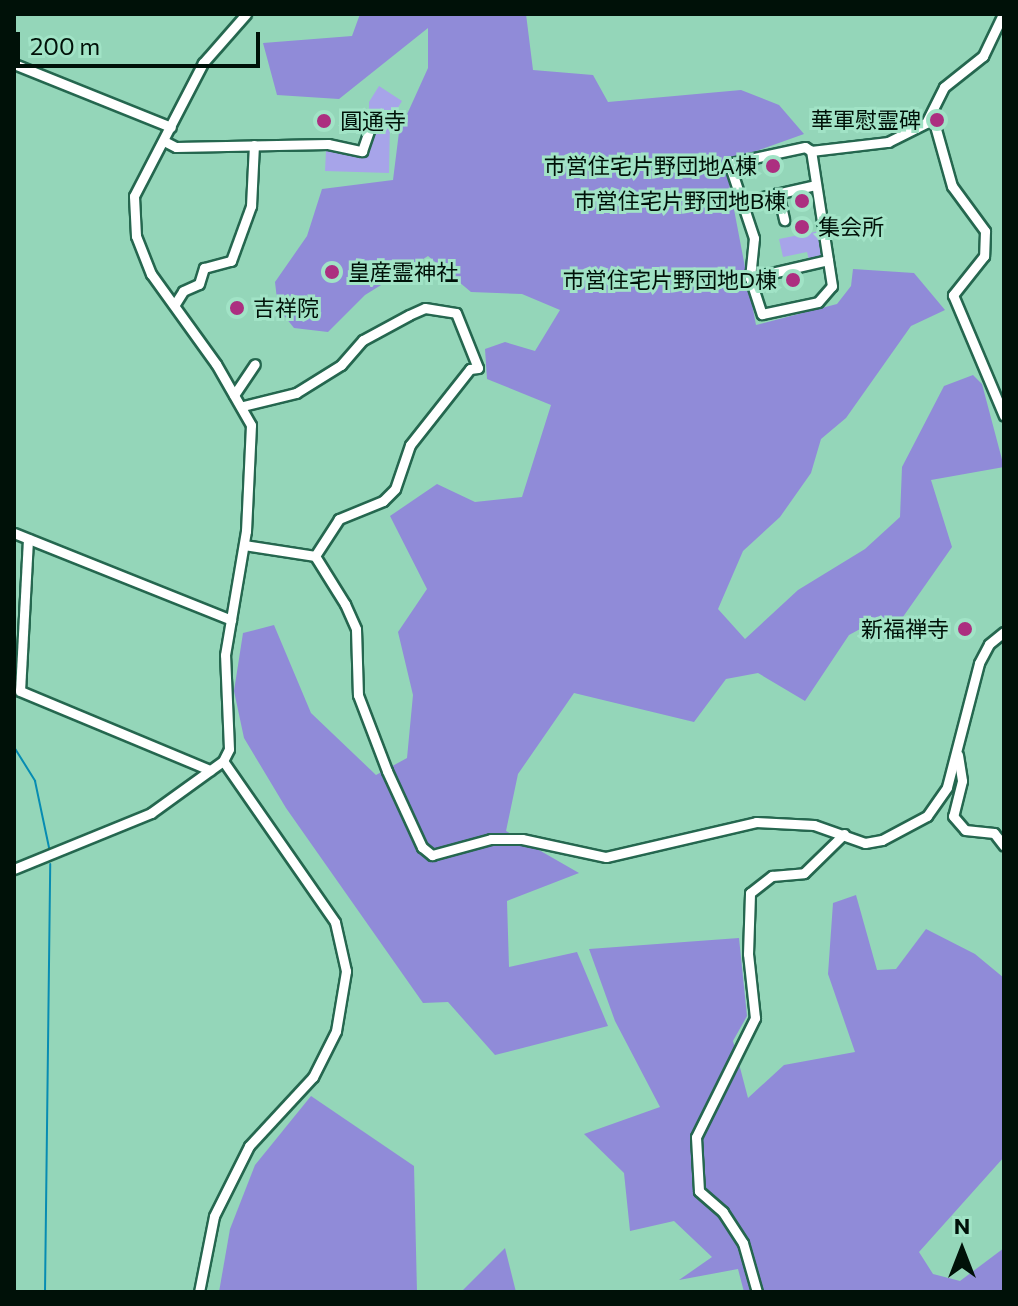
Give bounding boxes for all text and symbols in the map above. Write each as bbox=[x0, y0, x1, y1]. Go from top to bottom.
scale bar bbox=[20, 16, 264, 66]
text: 200 m bbox=[30, 31, 100, 60]
place label: 華軍慰霊碑 bbox=[811, 107, 921, 133]
place label: 圓通寺 bbox=[340, 108, 406, 134]
marker: 華軍慰霊碑 bbox=[928, 111, 946, 129]
marker: 圓通寺 bbox=[315, 112, 333, 130]
place label: 市営住宅片野団地A棟 bbox=[544, 153, 757, 179]
marker: 市営住宅片野団地A棟 bbox=[764, 157, 782, 175]
place label: 市営住宅片野団地B棟 bbox=[574, 188, 786, 214]
marker: 市営住宅片野団地B棟 bbox=[793, 192, 811, 210]
place label: 集会所 bbox=[818, 214, 884, 240]
marker: 集会所 bbox=[793, 218, 811, 236]
place label: 皇産霊神社 bbox=[348, 259, 458, 285]
marker: 皇産霊神社 bbox=[323, 263, 341, 281]
place label: 市営住宅片野団地D棟 bbox=[563, 267, 777, 293]
marker: 市営住宅片野団地D棟 bbox=[784, 271, 802, 289]
place label: 吉祥院 bbox=[253, 295, 319, 321]
marker: 吉祥院 bbox=[228, 299, 246, 317]
place label: 新福禅寺 bbox=[861, 616, 949, 642]
marker: 新福禅寺 bbox=[956, 620, 974, 638]
north arrow bbox=[922, 1210, 1002, 1290]
text: N bbox=[954, 1212, 970, 1239]

